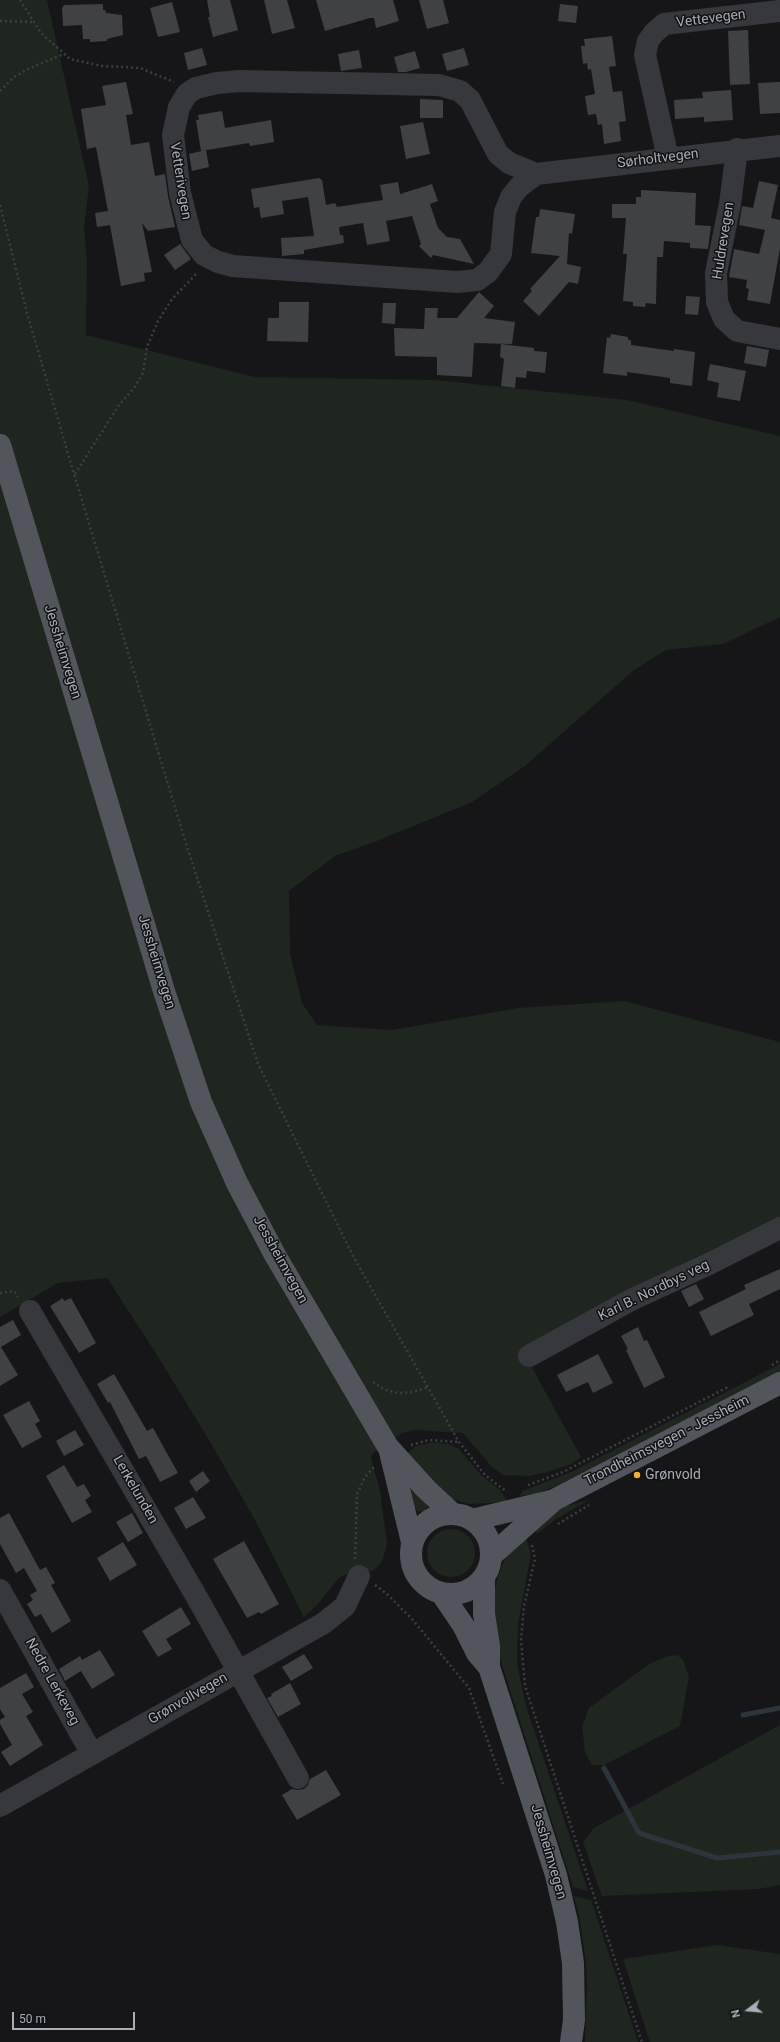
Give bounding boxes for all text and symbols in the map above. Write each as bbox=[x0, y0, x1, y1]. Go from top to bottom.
street label: Vettevegen bbox=[675, 6, 747, 32]
street label: Vetterivegen bbox=[166, 141, 194, 221]
street label: Sørholtvegen bbox=[616, 146, 700, 172]
street label: Huldrevegen bbox=[710, 201, 738, 281]
street label: Jessheimvegen bbox=[40, 603, 84, 701]
street label: Jessheimvegen bbox=[134, 913, 178, 1011]
street label: Jessheimvegen bbox=[249, 1213, 311, 1307]
street label: Karl B. Nordbys veg bbox=[596, 1257, 712, 1325]
street label: Trondheimsvegen - Jessheim bbox=[582, 1392, 752, 1490]
street label: Lerkelunden bbox=[109, 1453, 161, 1527]
place label: Grønvold bbox=[645, 1467, 701, 1483]
marker: Grønvold bbox=[632, 1470, 642, 1480]
street label: Nedre Lerkeveg bbox=[21, 1636, 83, 1728]
street label: Grønvollvegen bbox=[145, 1670, 231, 1728]
street label: Jessheimvegen bbox=[526, 1803, 570, 1901]
north arrow bbox=[728, 1990, 768, 2030]
scale bar bbox=[14, 2004, 137, 2030]
text: N bbox=[729, 2008, 743, 2019]
text: 50 m bbox=[19, 2012, 46, 2026]

